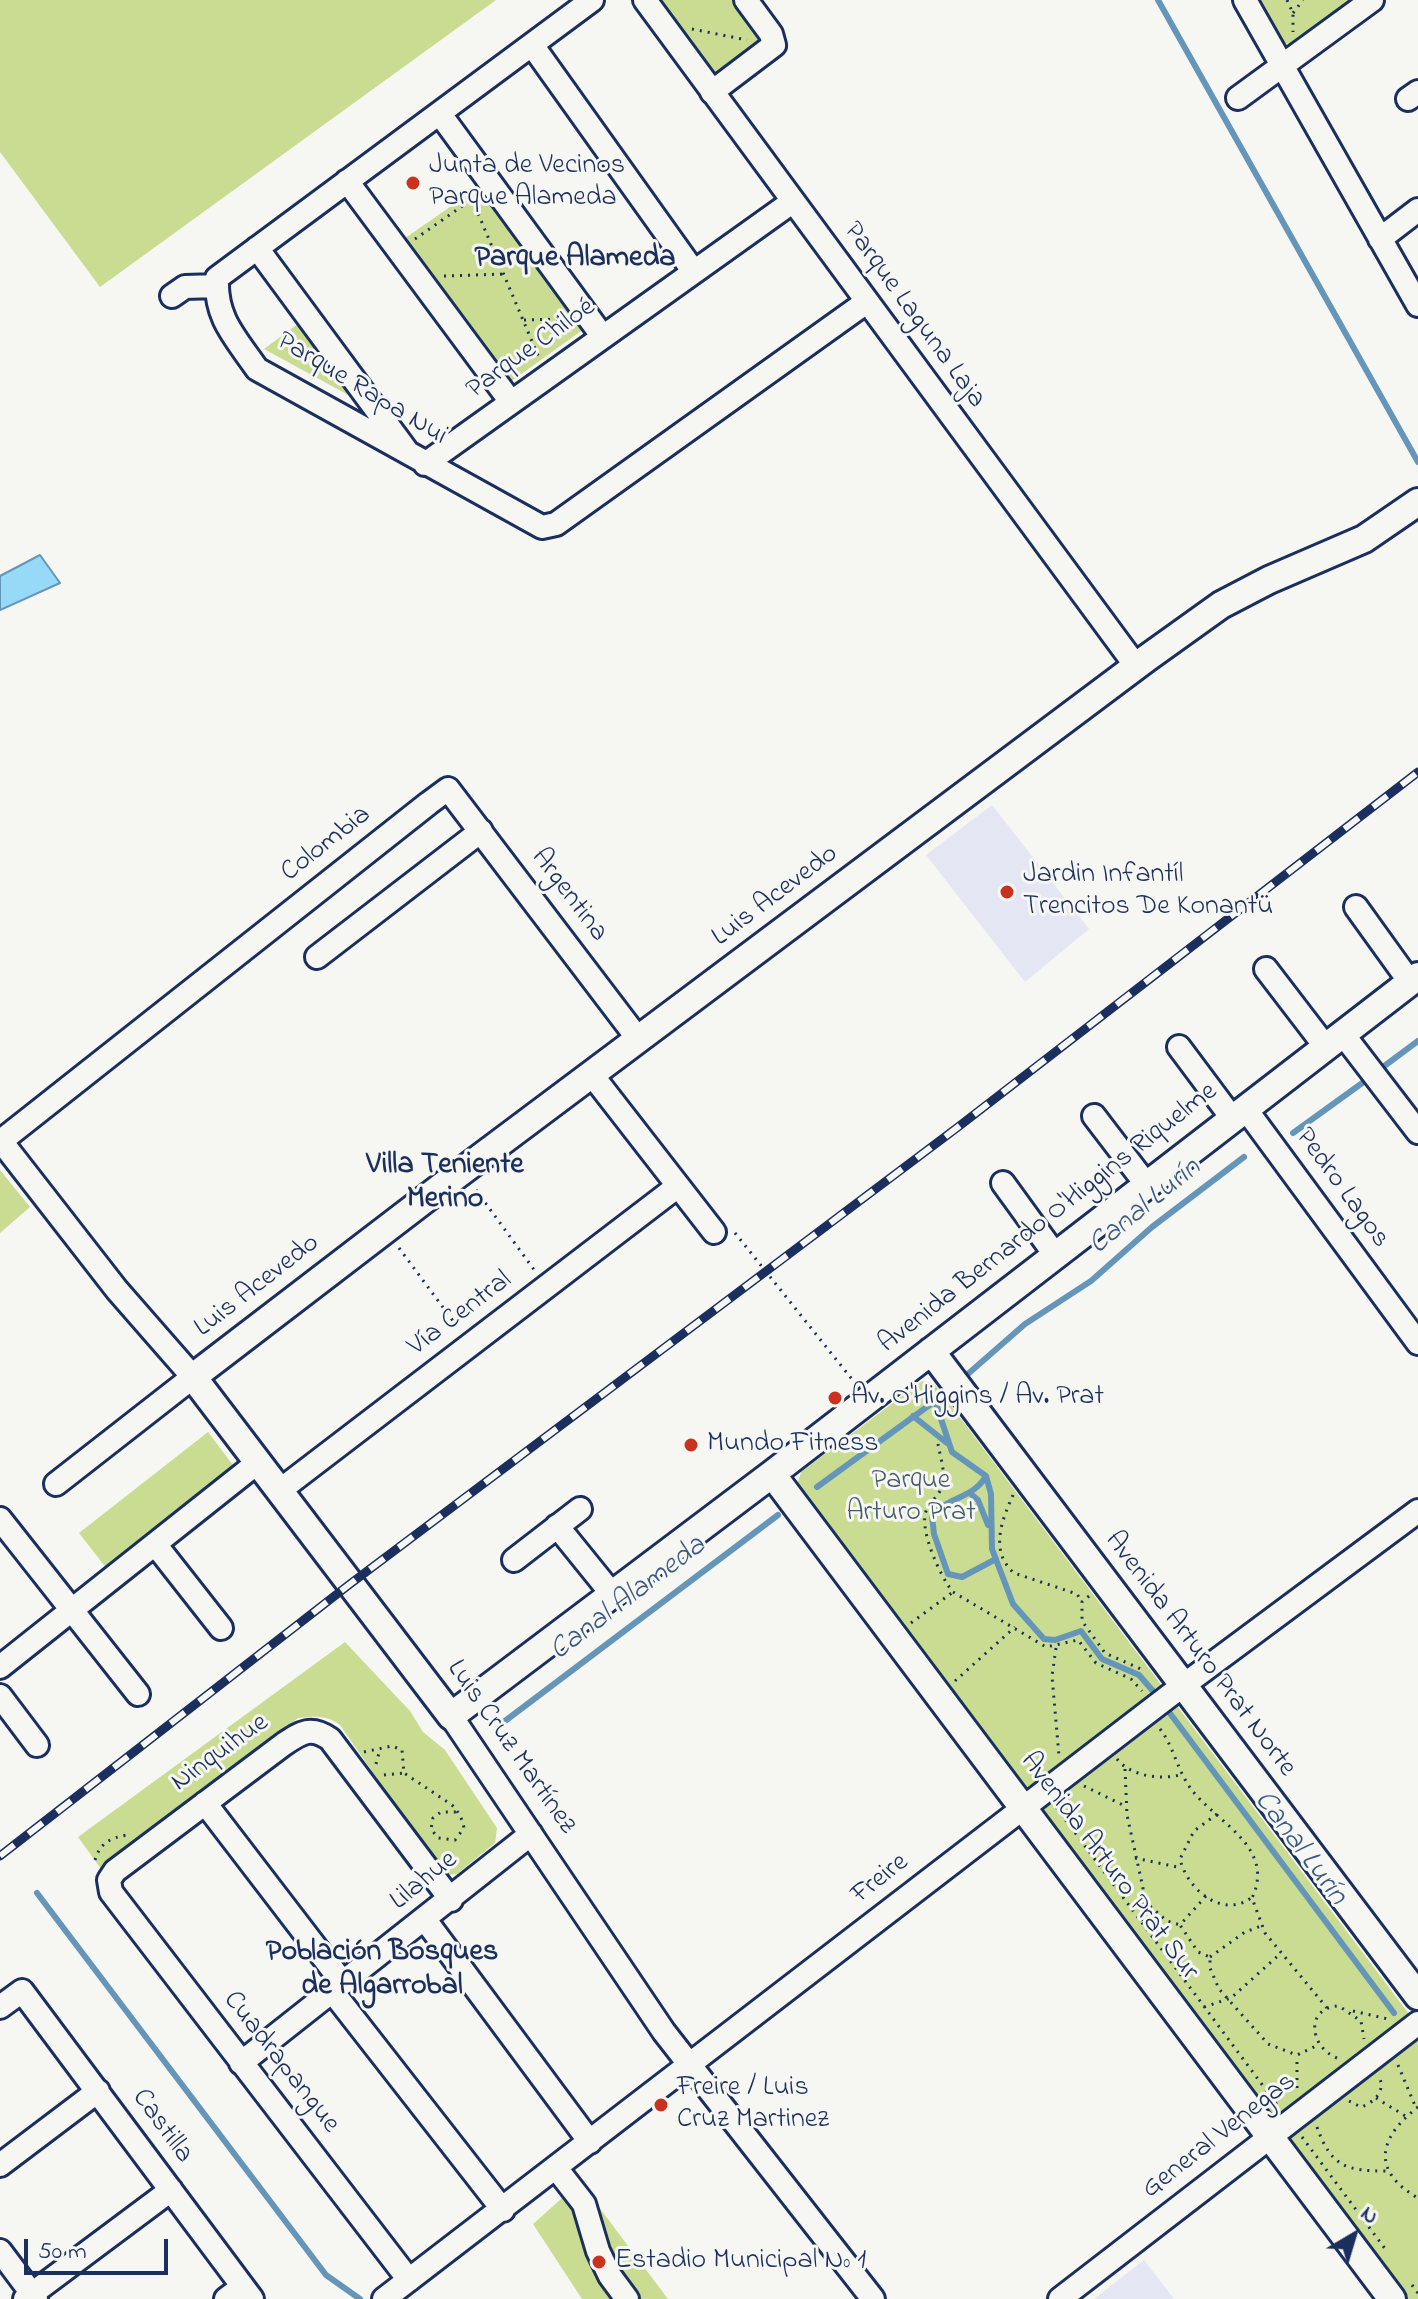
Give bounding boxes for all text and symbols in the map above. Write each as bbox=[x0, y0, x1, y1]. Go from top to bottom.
place label: Junta de Vecinos Parque Alameda bbox=[429, 150, 625, 216]
marker: Junta de Vecinos Parque Alameda bbox=[404, 174, 422, 192]
street label: Parque Laguna Laja bbox=[834, 216, 992, 416]
district label: Parque Alameda bbox=[474, 242, 676, 278]
street label: Parque Chiloé bbox=[461, 292, 603, 408]
street label: Parque Rapa Nui bbox=[270, 326, 452, 454]
street label: Colombia bbox=[275, 799, 379, 891]
street label: Luis Acevedo bbox=[706, 839, 846, 955]
street label: Argentina bbox=[522, 843, 614, 949]
place label: Jardin Infantíl Trencitos De Konantü bbox=[1023, 859, 1273, 925]
marker: Jardin Infantíl Trencitos De Konantü bbox=[998, 883, 1016, 901]
street label: Avenida Bernardo O'Higgins Riquelme bbox=[873, 1076, 1225, 1362]
street label: Pedro Lagos bbox=[1286, 1123, 1396, 1255]
district label: Villa Teniente Merino bbox=[366, 1149, 524, 1220]
water label: Canal Lurín bbox=[1083, 1152, 1209, 1264]
street label: Luis Acevedo bbox=[189, 1228, 327, 1346]
street label: Vía Central bbox=[402, 1265, 520, 1365]
place label: Av. O'Higgins / Av. Prat bbox=[851, 1381, 1104, 1415]
marker: Av. O'Higgins / Av. Prat bbox=[826, 1389, 844, 1407]
place label: Mundo Fitness bbox=[707, 1428, 878, 1462]
marker: Mundo Fitness bbox=[682, 1436, 700, 1454]
park label: Parque Arturo Prat bbox=[846, 1465, 976, 1531]
street label: Avenida Arturo Prat Norte bbox=[1096, 1526, 1302, 1784]
water label: Canal Alameda bbox=[544, 1530, 714, 1670]
street label: Luis Cruz Martínez bbox=[438, 1655, 582, 1841]
street label: Ninquihue bbox=[166, 1707, 276, 1801]
street label: Avenida Arturo Prat Sur bbox=[1011, 1746, 1205, 1988]
water label: Canal Lurín bbox=[1244, 1785, 1354, 1913]
street label: Lilahue bbox=[385, 1845, 465, 1919]
street label: Freire bbox=[846, 1847, 916, 1913]
district label: Población Bosques de Algarrobal bbox=[266, 1936, 498, 2006]
street label: Cuadrapangue bbox=[214, 1985, 346, 2141]
street label: General Venegas bbox=[1136, 2067, 1304, 2207]
place label: Freire / Luis Cruz Martinez bbox=[677, 2072, 829, 2138]
street label: Castilla bbox=[123, 2083, 199, 2171]
marker: Freire / Luis Cruz Martinez bbox=[652, 2096, 670, 2114]
north arrow bbox=[1314, 2195, 1394, 2275]
text: N bbox=[1353, 2199, 1384, 2233]
scale bar bbox=[28, 2223, 172, 2273]
text: 50 m bbox=[38, 2235, 87, 2270]
place label: Estadio Municipal Nº 1 bbox=[615, 2245, 866, 2279]
marker: Estadio Municipal Nº 1 bbox=[590, 2253, 608, 2271]

